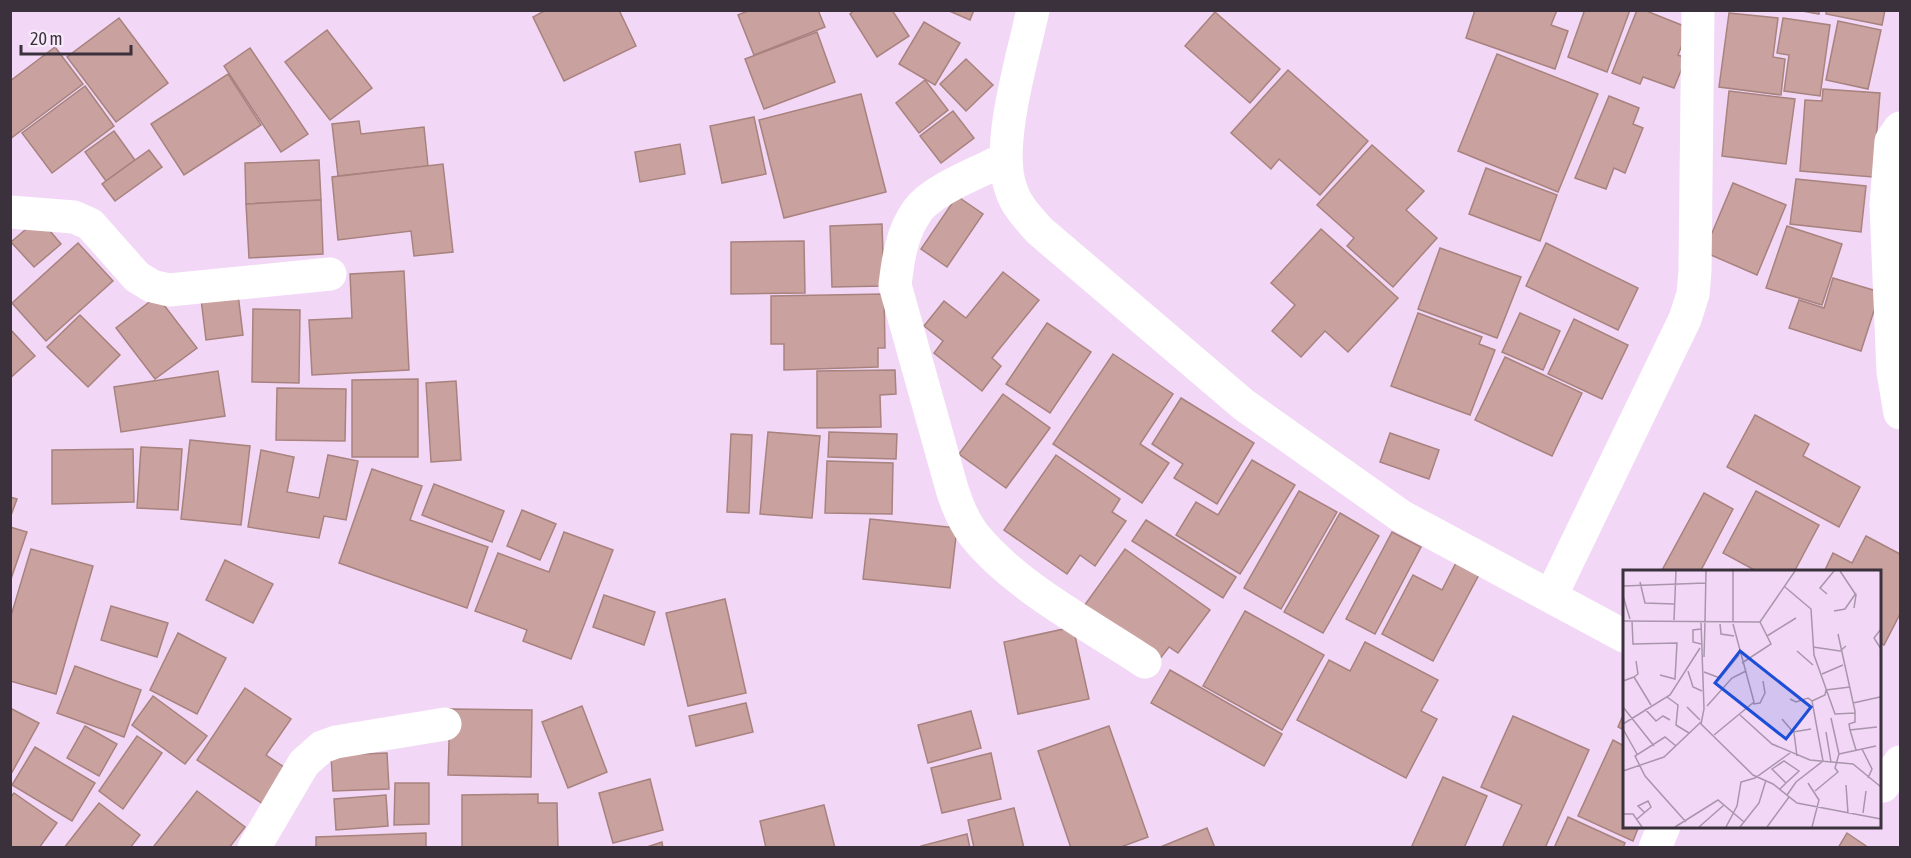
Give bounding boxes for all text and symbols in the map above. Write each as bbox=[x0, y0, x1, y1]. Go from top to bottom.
scale bar bbox=[21, 18, 130, 56]
text: 20 m bbox=[30, 28, 62, 49]
inset map bbox=[1623, 570, 1881, 828]

